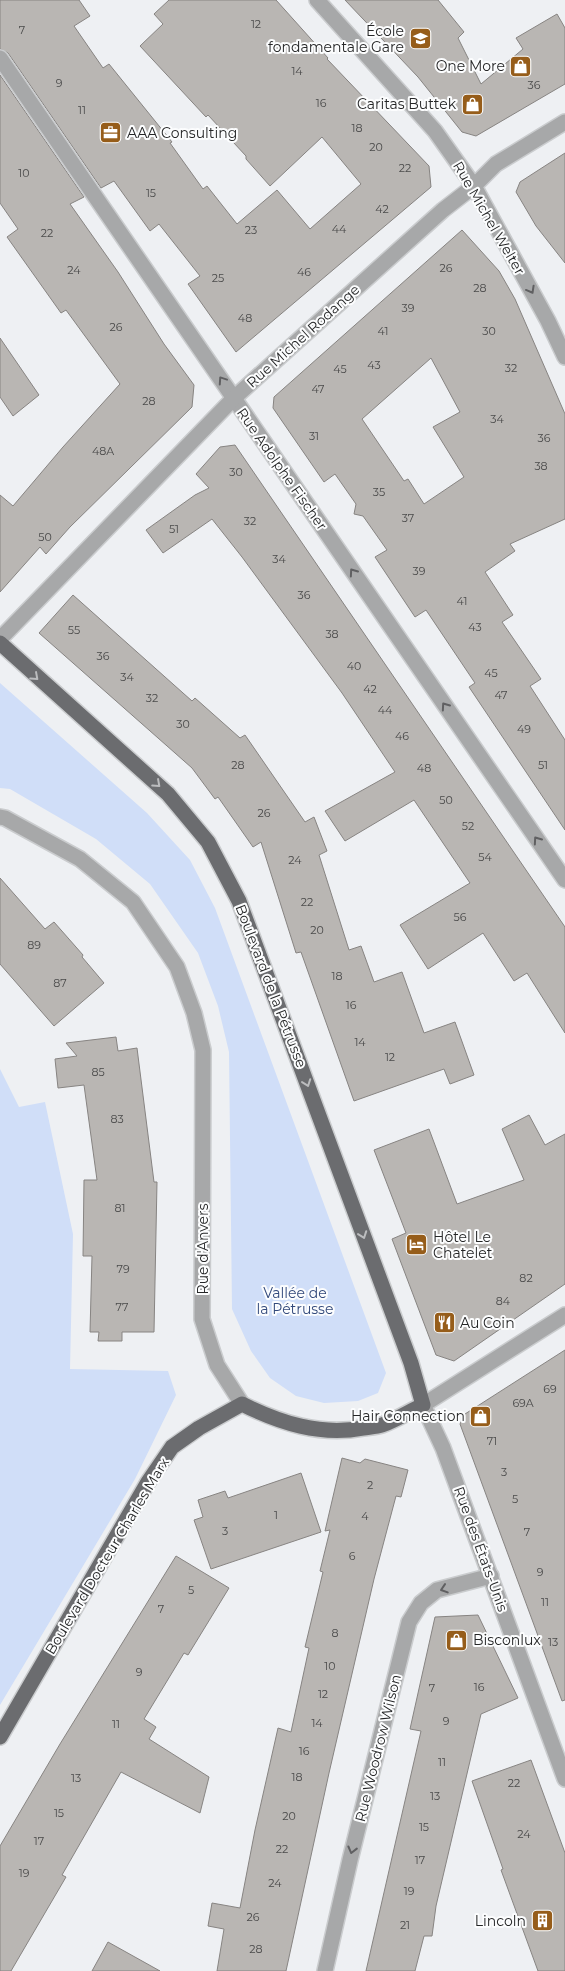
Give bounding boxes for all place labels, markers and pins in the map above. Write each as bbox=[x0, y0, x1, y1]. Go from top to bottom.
place label: École fondamentale Gare bbox=[268, 22, 404, 56]
school or university icon: École fondamentale Gare bbox=[408, 27, 432, 51]
shop icon: One More bbox=[509, 54, 533, 78]
place label: One More bbox=[436, 57, 505, 75]
shop icon: Caritas Buttek bbox=[460, 92, 484, 116]
place label: Caritas Buttek bbox=[357, 95, 457, 113]
office icon: AAA Consulting bbox=[99, 121, 123, 145]
place label: AAA Consulting bbox=[127, 124, 237, 142]
place label: Hôtel Le Chatelet bbox=[433, 1228, 493, 1262]
hotel icon: Hôtel Le Chatelet bbox=[405, 1233, 429, 1257]
restaurant icon: Au Coin bbox=[432, 1311, 456, 1335]
place label: Au Coin bbox=[460, 1314, 515, 1332]
shop icon: Hair Connection bbox=[469, 1404, 493, 1428]
place label: Hair Connection bbox=[351, 1407, 465, 1425]
shop icon: Bisconlux bbox=[445, 1628, 469, 1652]
place label: Bisconlux bbox=[473, 1631, 541, 1649]
building icon: Lincoln bbox=[530, 1909, 554, 1933]
place label: Lincoln bbox=[475, 1912, 526, 1930]

